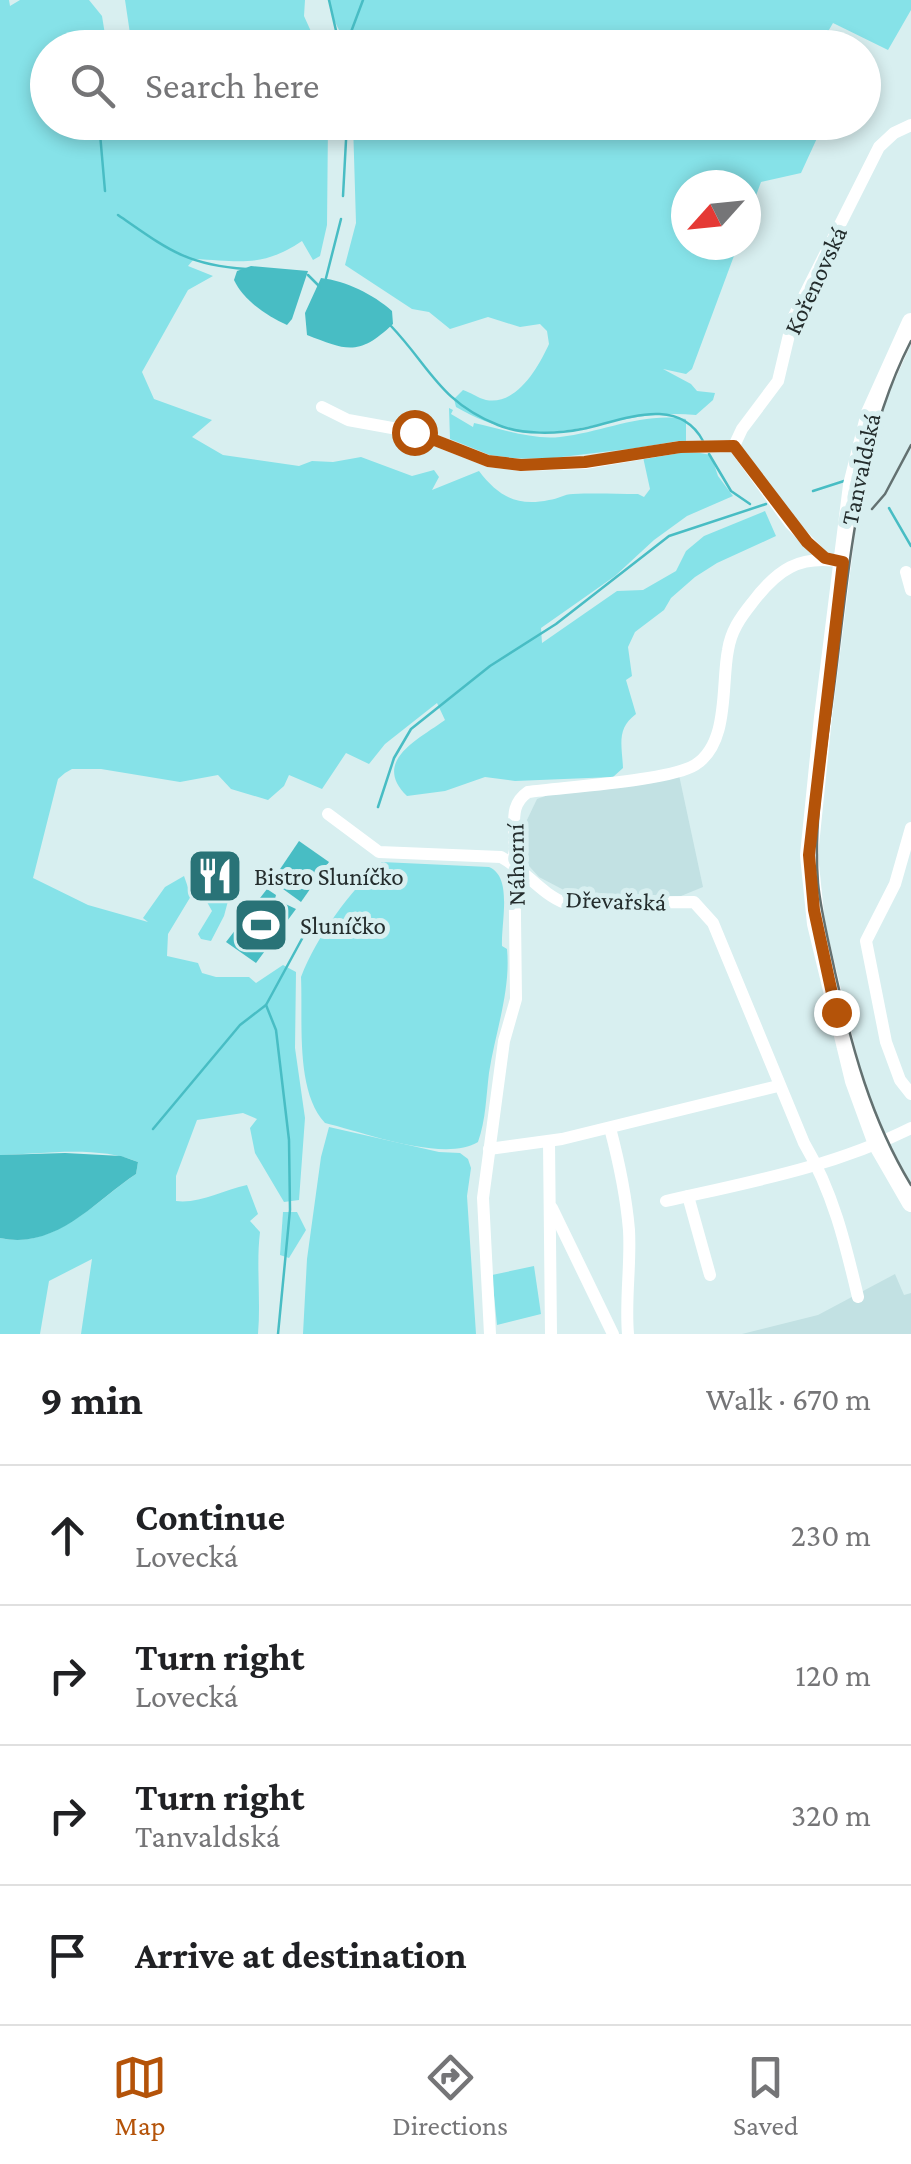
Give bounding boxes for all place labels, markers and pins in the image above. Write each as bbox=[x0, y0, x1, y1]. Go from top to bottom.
restaurant icon: Bistro Sluníčko bbox=[185, 846, 245, 906]
place label: Bistro Sluníčko bbox=[254, 863, 404, 890]
sports icon: Sluníčko bbox=[231, 895, 291, 955]
place label: Sluníčko bbox=[300, 912, 386, 939]

